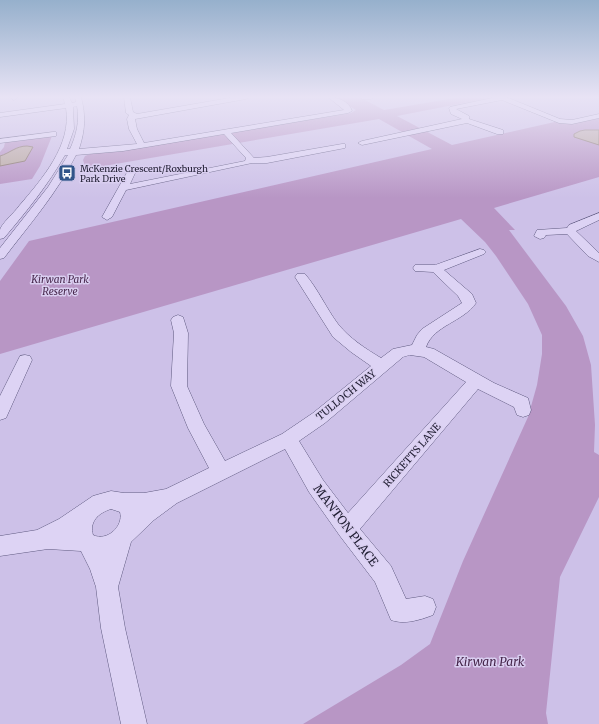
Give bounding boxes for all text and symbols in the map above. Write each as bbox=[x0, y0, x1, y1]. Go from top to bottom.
bus stop icon: McKenzie Crescent/Roxburgh Park Drive bbox=[57, 163, 77, 183]
place label: McKenzie Crescent/Roxburgh Park Drive bbox=[80, 163, 208, 184]
park label: Kirwan Park Reserve bbox=[30, 273, 89, 298]
street label: TULLOCH WAY bbox=[313, 367, 379, 423]
street label: RICKETTS LANE bbox=[381, 420, 444, 490]
street label: MANTON PLACE bbox=[310, 481, 382, 569]
park label: Kirwan Park bbox=[455, 654, 525, 669]

